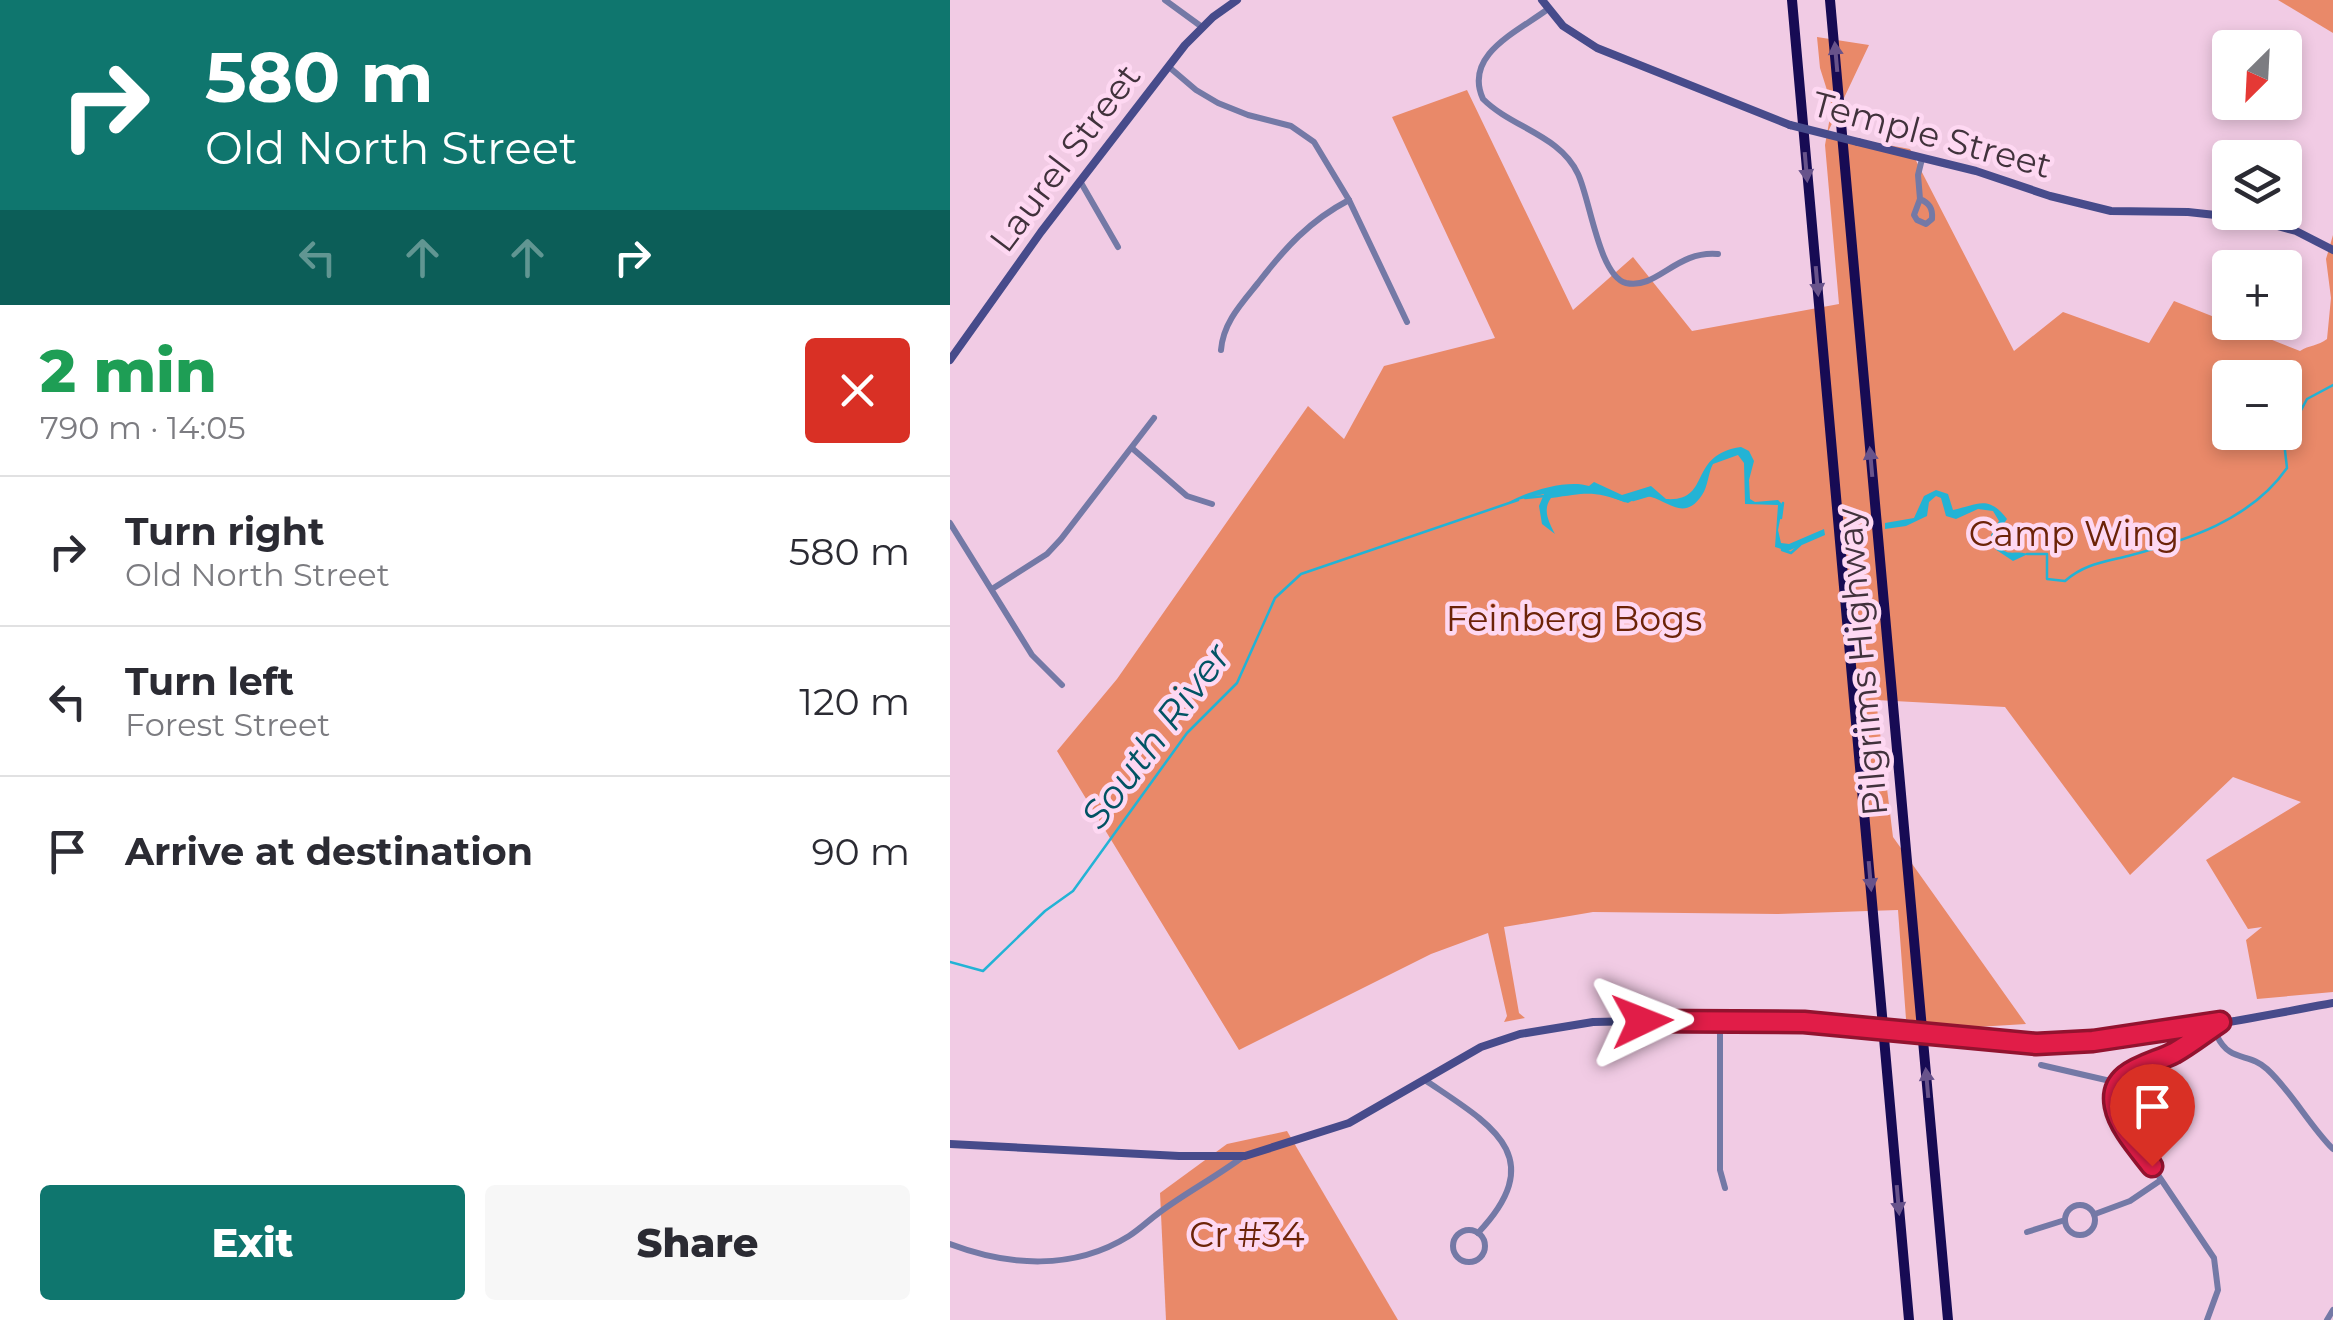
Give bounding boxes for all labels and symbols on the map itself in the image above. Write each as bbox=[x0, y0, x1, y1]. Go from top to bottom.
north arrow bbox=[2212, 30, 2302, 120]
one-way arrow bbox=[1827, 40, 1843, 72]
street label: Laurel Street bbox=[980, 55, 1149, 260]
street label: Temple Street bbox=[1808, 82, 2056, 187]
one-way arrow bbox=[1799, 151, 1815, 183]
one-way arrow bbox=[1809, 265, 1825, 297]
one-way arrow bbox=[1863, 446, 1879, 478]
street label: Pilgrims Highway bbox=[1827, 506, 1896, 818]
park label: Camp Wing bbox=[1969, 512, 2179, 555]
park label: Feinberg Bogs bbox=[1446, 597, 1702, 640]
water label: South River bbox=[1071, 633, 1241, 838]
one-way arrow bbox=[1862, 861, 1878, 893]
position arrow bbox=[1590, 969, 1694, 1073]
pin bbox=[2110, 1064, 2195, 1167]
one-way arrow bbox=[1918, 1067, 1934, 1099]
one-way arrow bbox=[1891, 1185, 1907, 1216]
park label: Cr #34 bbox=[1189, 1213, 1305, 1256]

